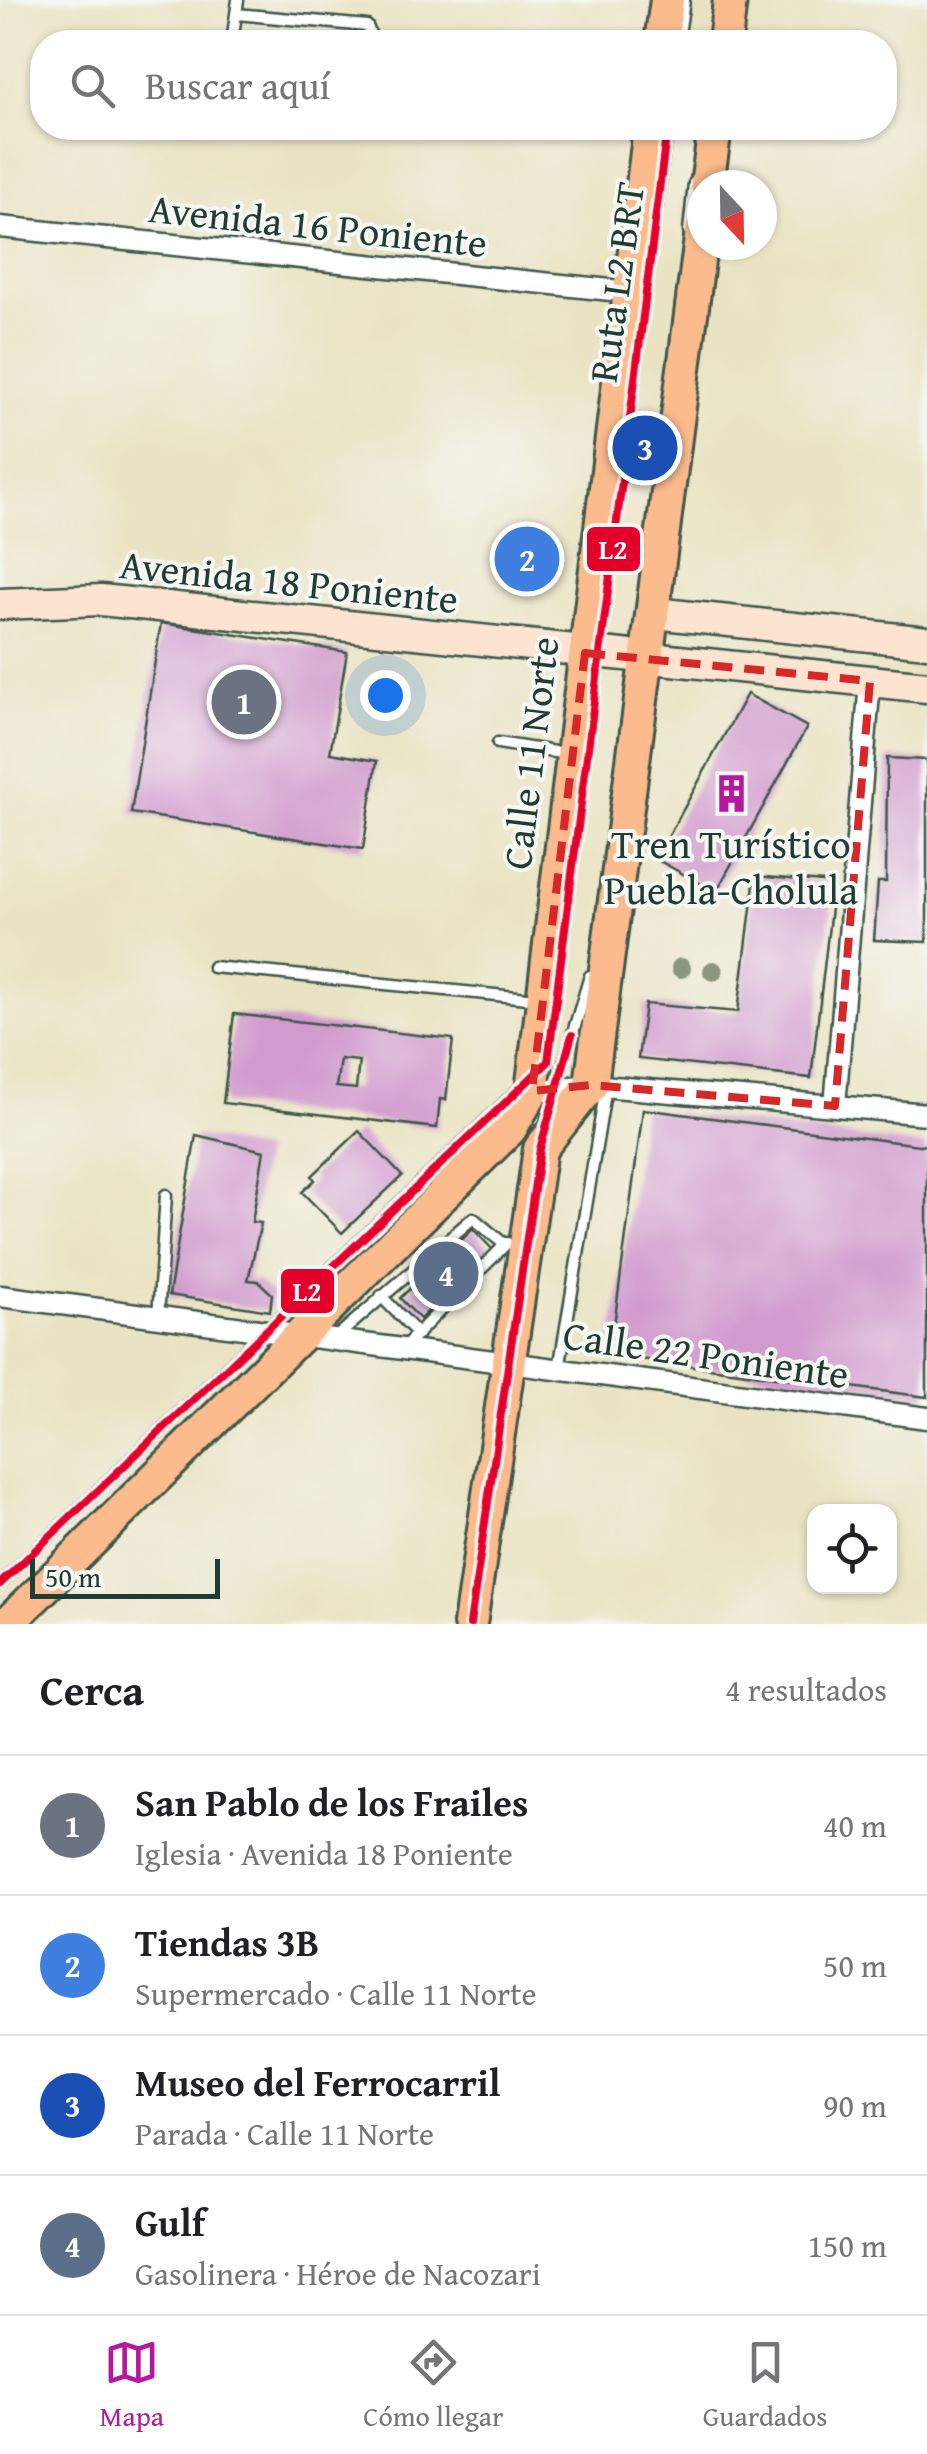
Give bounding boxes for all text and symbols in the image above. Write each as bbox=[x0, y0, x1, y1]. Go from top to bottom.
search box bbox=[30, 30, 897, 140]
text: Buscar aquí bbox=[145, 57, 330, 113]
icon: search bbox=[65, 58, 120, 113]
north arrow bbox=[687, 170, 777, 260]
street label: Avenida 16 Poniente bbox=[146, 178, 490, 272]
street label: Ruta L2 BRT bbox=[573, 178, 659, 386]
pin: 3 bbox=[612, 410, 678, 486]
pin: 2 bbox=[494, 522, 560, 596]
line badge: L2 bbox=[585, 525, 642, 573]
text: L2 bbox=[598, 528, 628, 569]
street label: Avenida 18 Poniente bbox=[117, 534, 461, 628]
street label: Calle 11 Norte bbox=[486, 633, 574, 873]
pin: 1 bbox=[212, 664, 276, 740]
your location bbox=[360, 670, 411, 721]
building icon: Tren Turístico Puebla-Cholula bbox=[710, 772, 752, 814]
place label: Tren Turístico Puebla-Cholula bbox=[604, 814, 858, 919]
pin: 4 bbox=[414, 1236, 478, 1312]
line badge: L2 bbox=[279, 1267, 336, 1315]
text: L2 bbox=[292, 1270, 322, 1311]
street label: Calle 22 Poniente bbox=[559, 1305, 853, 1403]
map controls bbox=[807, 1504, 897, 1594]
button: locate bbox=[807, 1504, 897, 1594]
scale bar bbox=[30, 1554, 220, 1598]
text: 50 m bbox=[45, 1556, 101, 1597]
text: Cerca bbox=[40, 1659, 144, 1720]
text: 4 resultados bbox=[725, 1666, 887, 1713]
text: San Pablo de los Frailes bbox=[135, 1774, 528, 1830]
text: 1 bbox=[64, 1802, 81, 1849]
text: 40 m bbox=[823, 1802, 887, 1849]
text: Iglesia · Avenida 18 Poniente bbox=[135, 1830, 513, 1877]
text: Tiendas 3B bbox=[135, 1914, 319, 1970]
text: 2 bbox=[64, 1942, 81, 1989]
text: 50 m bbox=[823, 1942, 887, 1989]
text: Supermercado · Calle 11 Norte bbox=[135, 1970, 537, 2017]
text: Museo del Ferrocarril bbox=[135, 2054, 501, 2110]
text: 3 bbox=[64, 2082, 81, 2129]
text: 90 m bbox=[823, 2082, 887, 2129]
text: Parada · Calle 11 Norte bbox=[135, 2110, 434, 2157]
text: Gulf bbox=[135, 2194, 205, 2250]
text: 4 bbox=[64, 2222, 81, 2269]
text: 150 m bbox=[808, 2222, 887, 2269]
text: Gasolinera · Héroe de Nacozari bbox=[135, 2250, 541, 2297]
tab: Mapa bbox=[100, 2335, 164, 2436]
tab: Cómo llegar bbox=[363, 2335, 504, 2436]
tab: Guardados bbox=[703, 2335, 827, 2436]

